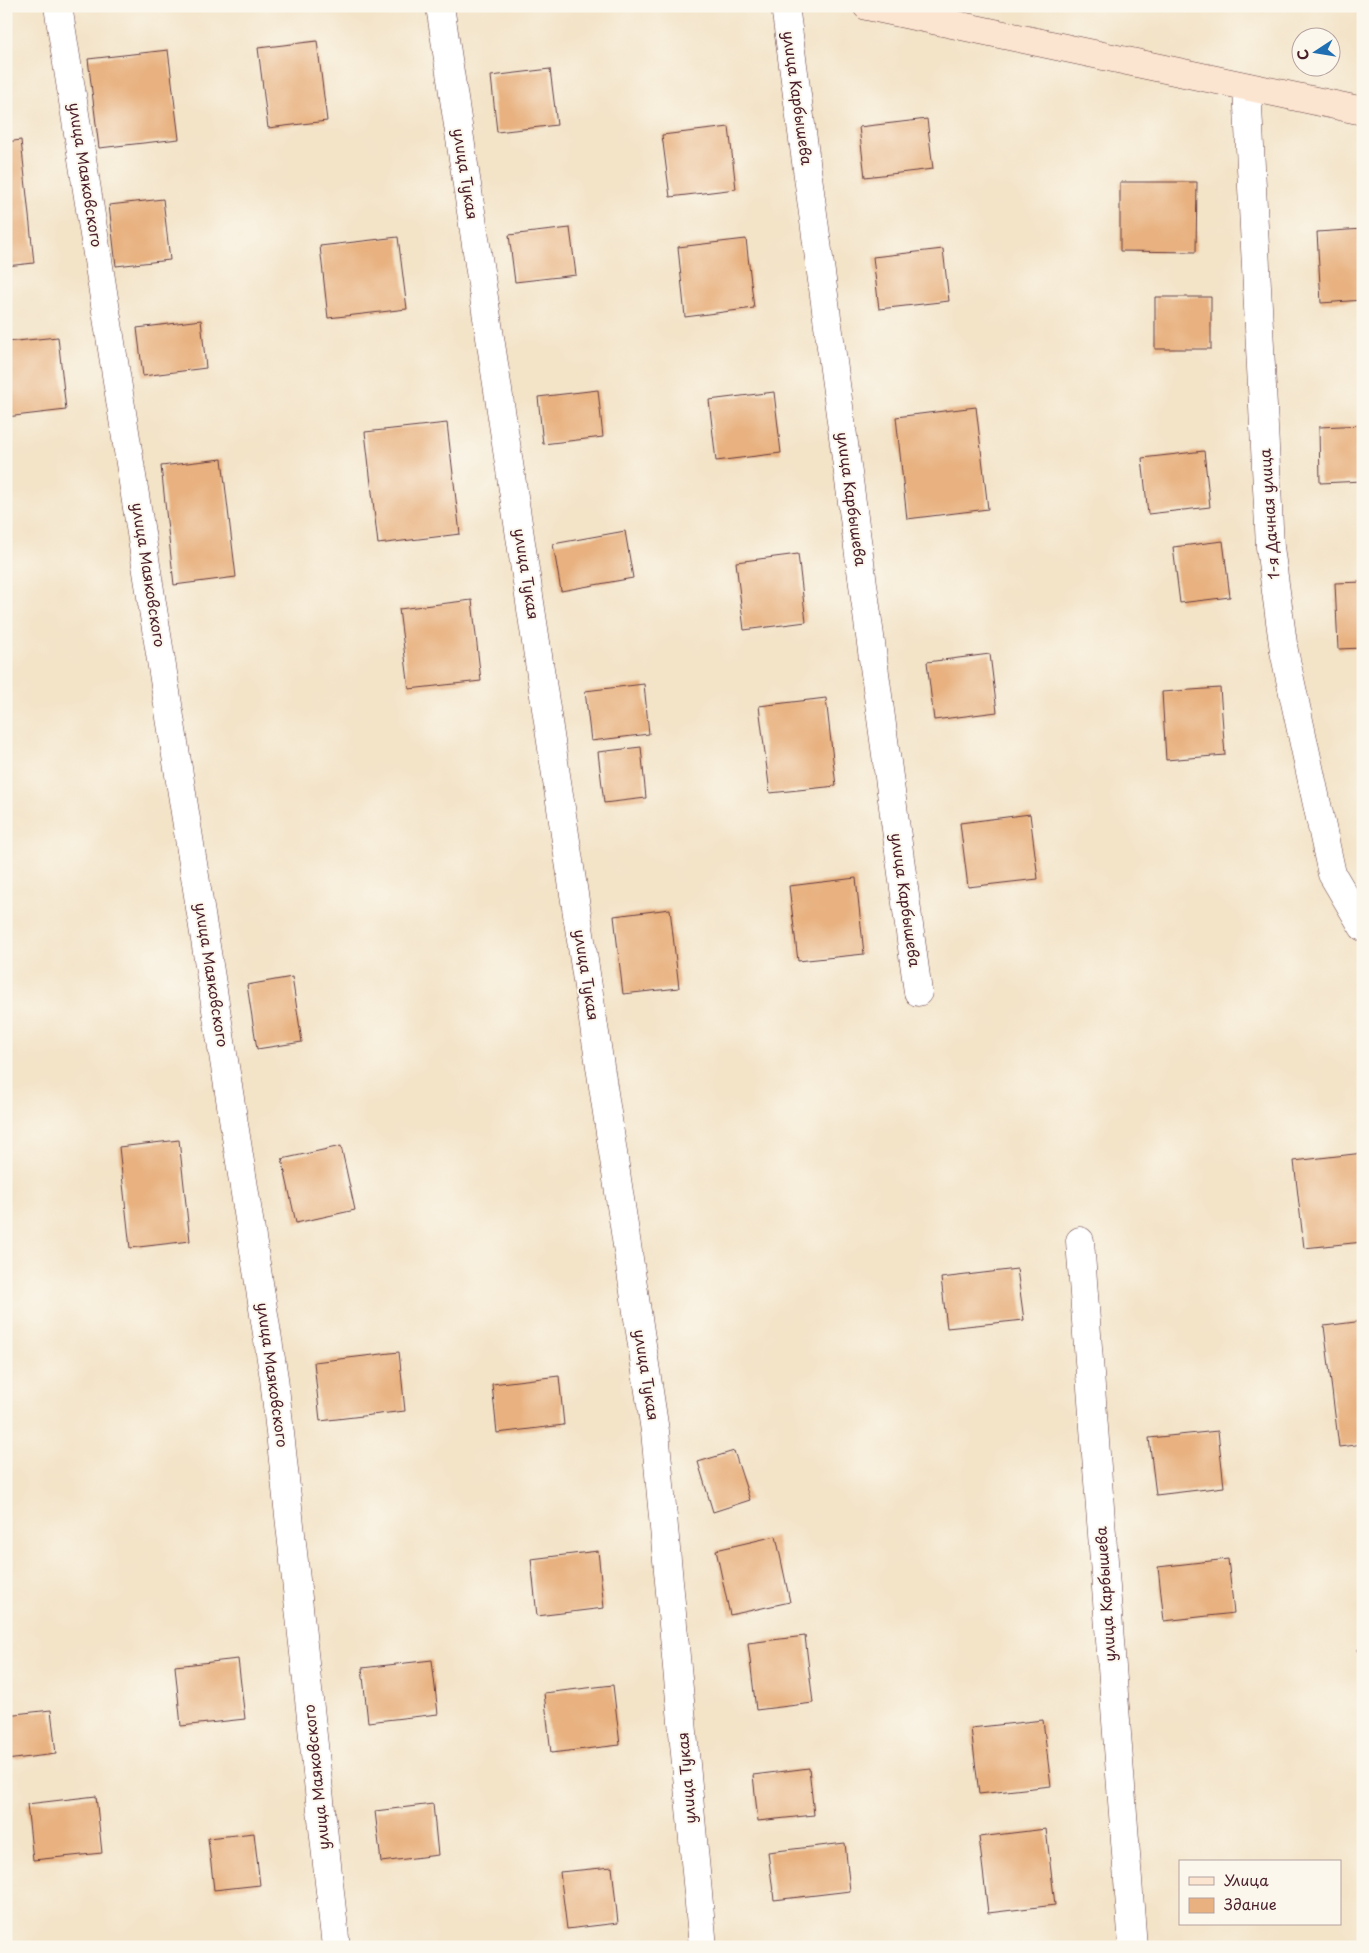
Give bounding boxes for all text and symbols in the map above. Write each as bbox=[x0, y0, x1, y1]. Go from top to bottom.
north arrow bbox=[1292, 28, 1342, 78]
street label: улица Карбышева bbox=[778, 29, 819, 167]
text: С bbox=[1291, 47, 1314, 62]
street label: улица Маяковского bbox=[64, 101, 109, 249]
street label: улица Тукая bbox=[448, 127, 485, 221]
street label: улица Карбышева bbox=[832, 430, 873, 568]
street label: 1-я Дачная улица bbox=[1252, 447, 1285, 580]
street label: улица Маяковского bbox=[127, 501, 172, 649]
street label: улица Тукая bbox=[509, 527, 546, 621]
street label: улица Карбышева bbox=[886, 831, 927, 969]
street label: улица Маяковского bbox=[190, 901, 235, 1049]
street label: улица Тукая bbox=[569, 928, 606, 1022]
street label: улица Маяковского bbox=[252, 1301, 295, 1449]
street label: улица Тукая bbox=[629, 1328, 666, 1422]
street label: улица Карбышева bbox=[1088, 1525, 1121, 1662]
street label: улица Маяковского bbox=[296, 1703, 335, 1851]
street label: улица Тукая bbox=[670, 1731, 701, 1825]
legend bbox=[1179, 1860, 1342, 1926]
text: Улица bbox=[1224, 1868, 1269, 1891]
text: Здание bbox=[1224, 1892, 1277, 1915]

